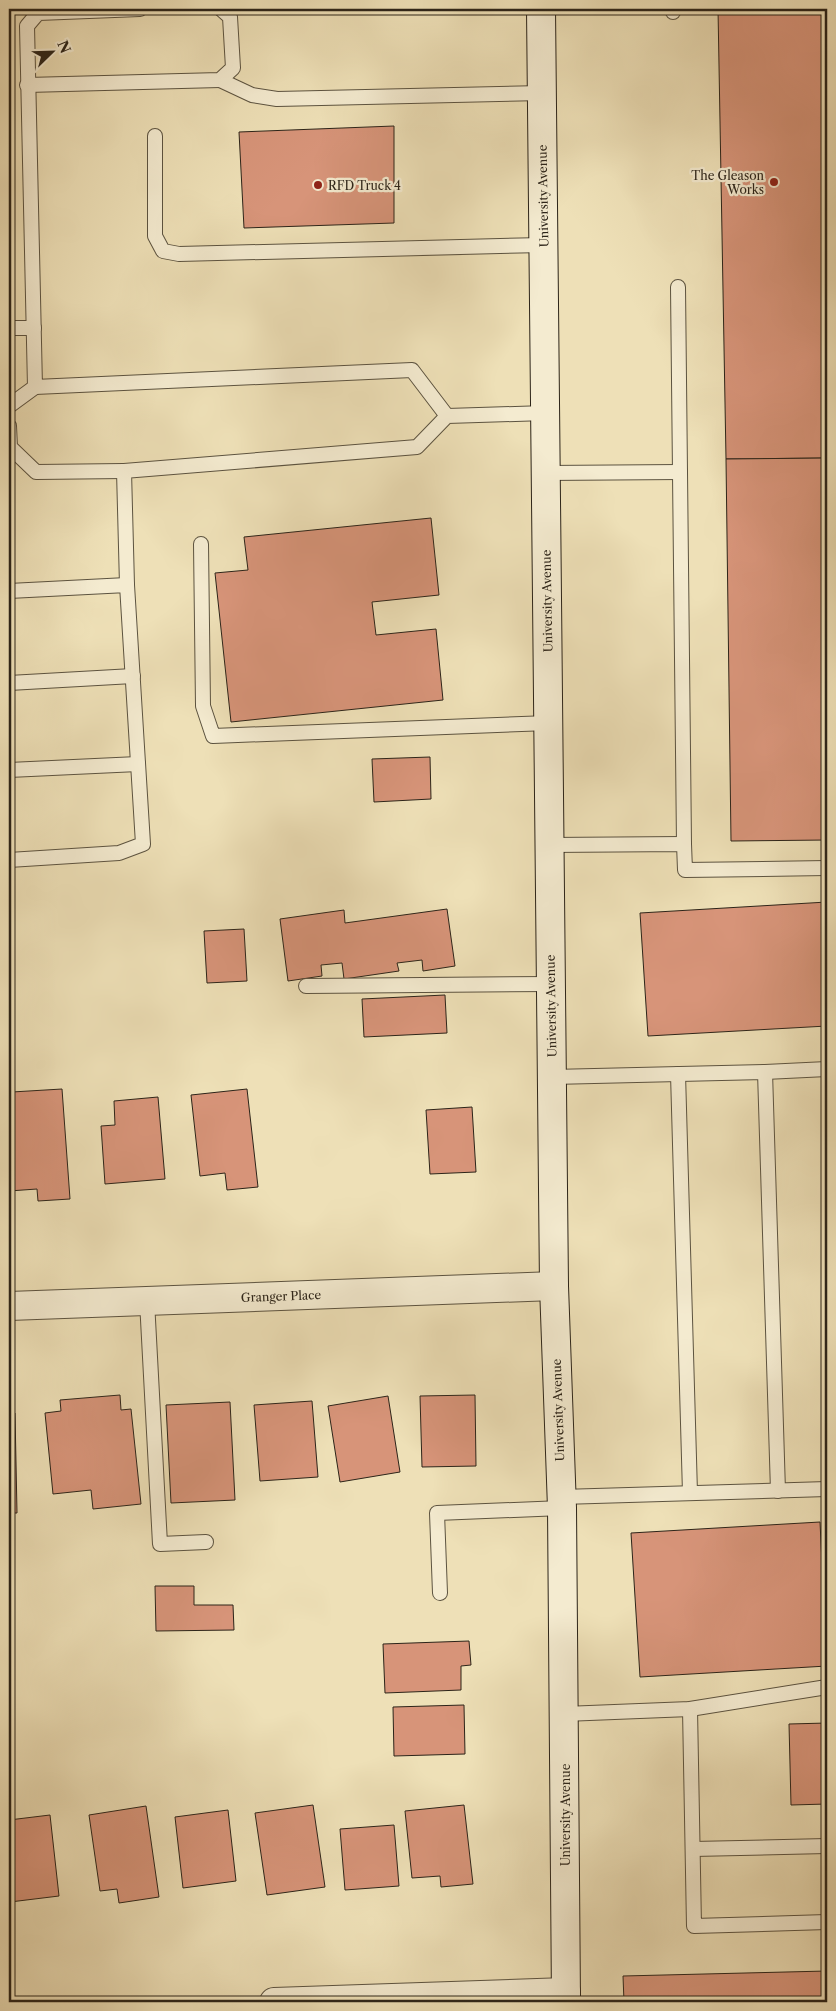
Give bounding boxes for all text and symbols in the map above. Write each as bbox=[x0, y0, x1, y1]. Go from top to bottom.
north arrow bbox=[28, 28, 78, 78]
text: N bbox=[53, 38, 75, 56]
street label: University Avenue bbox=[535, 144, 551, 247]
place label: The Gleason Works bbox=[691, 168, 764, 197]
marker: The Gleason Works bbox=[768, 176, 780, 188]
place label: RFD Truck 4 bbox=[328, 178, 401, 193]
marker: RFD Truck 4 bbox=[312, 179, 324, 191]
street label: University Avenue bbox=[539, 549, 555, 652]
street label: University Avenue bbox=[543, 954, 559, 1057]
street label: Granger Place bbox=[241, 1287, 322, 1305]
street label: University Avenue bbox=[549, 1358, 567, 1462]
street label: University Avenue bbox=[558, 1763, 573, 1866]

